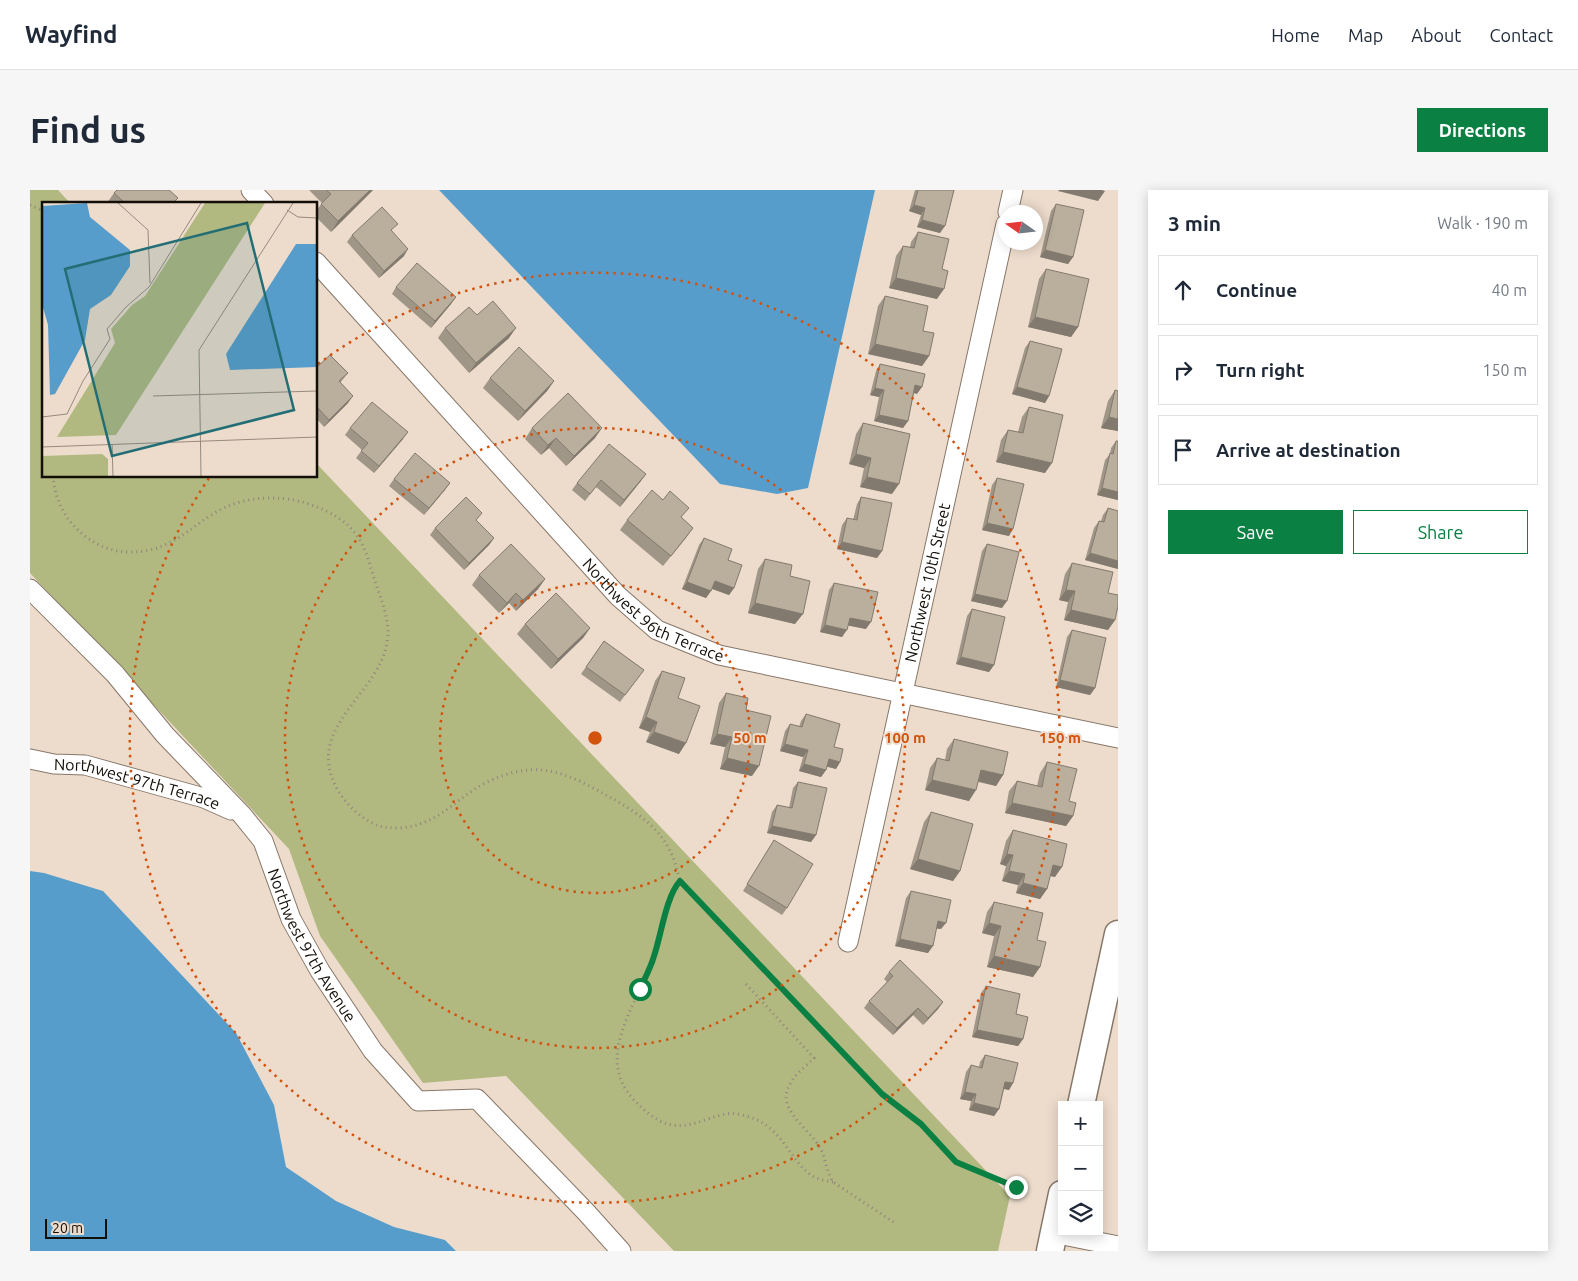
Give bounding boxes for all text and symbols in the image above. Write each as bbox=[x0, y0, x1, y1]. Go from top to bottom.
text: Wayfind bbox=[25, 21, 117, 48]
text: Home bbox=[1271, 25, 1320, 45]
text: Map bbox=[1348, 25, 1383, 45]
text: About bbox=[1411, 25, 1461, 45]
text: Contact bbox=[1489, 25, 1553, 45]
button: Directions bbox=[1417, 108, 1548, 152]
text: Find us bbox=[30, 110, 146, 150]
inset map bbox=[42, 202, 318, 478]
north arrow bbox=[998, 205, 1043, 250]
text: 3 min bbox=[1168, 211, 1221, 235]
text: Walk · 190 m bbox=[1437, 214, 1528, 232]
icon: ahead bbox=[1169, 276, 1197, 304]
text: Continue bbox=[1216, 279, 1297, 301]
text: 40 m bbox=[1491, 281, 1527, 299]
icon: right bbox=[1169, 356, 1197, 384]
text: Turn right bbox=[1216, 359, 1304, 381]
text: 150 m bbox=[1482, 361, 1527, 379]
icon: arrive bbox=[1169, 436, 1197, 464]
text: Arrive at destination bbox=[1216, 439, 1401, 461]
street label: Northwest 10th Street bbox=[901, 501, 953, 664]
button: Save bbox=[1168, 510, 1343, 554]
button: Share bbox=[1353, 510, 1528, 554]
street label: Northwest 96th Terrace bbox=[579, 554, 725, 665]
centre of rings bbox=[586, 729, 604, 747]
text: 50 m bbox=[733, 729, 767, 746]
text: 100 m bbox=[884, 729, 926, 746]
text: 150 m bbox=[1039, 729, 1081, 746]
street label: Northwest 97th Terrace bbox=[54, 755, 223, 813]
street label: Northwest 97th Avenue bbox=[265, 866, 360, 1025]
route start bbox=[629, 978, 652, 1001]
map controls bbox=[1058, 1101, 1103, 1236]
button: + bbox=[1058, 1101, 1103, 1146]
button: − bbox=[1058, 1146, 1103, 1191]
route end bbox=[1005, 1176, 1028, 1199]
button: layers bbox=[1058, 1191, 1103, 1236]
scale bar bbox=[45, 1216, 108, 1239]
text: 20 m bbox=[52, 1220, 83, 1236]

